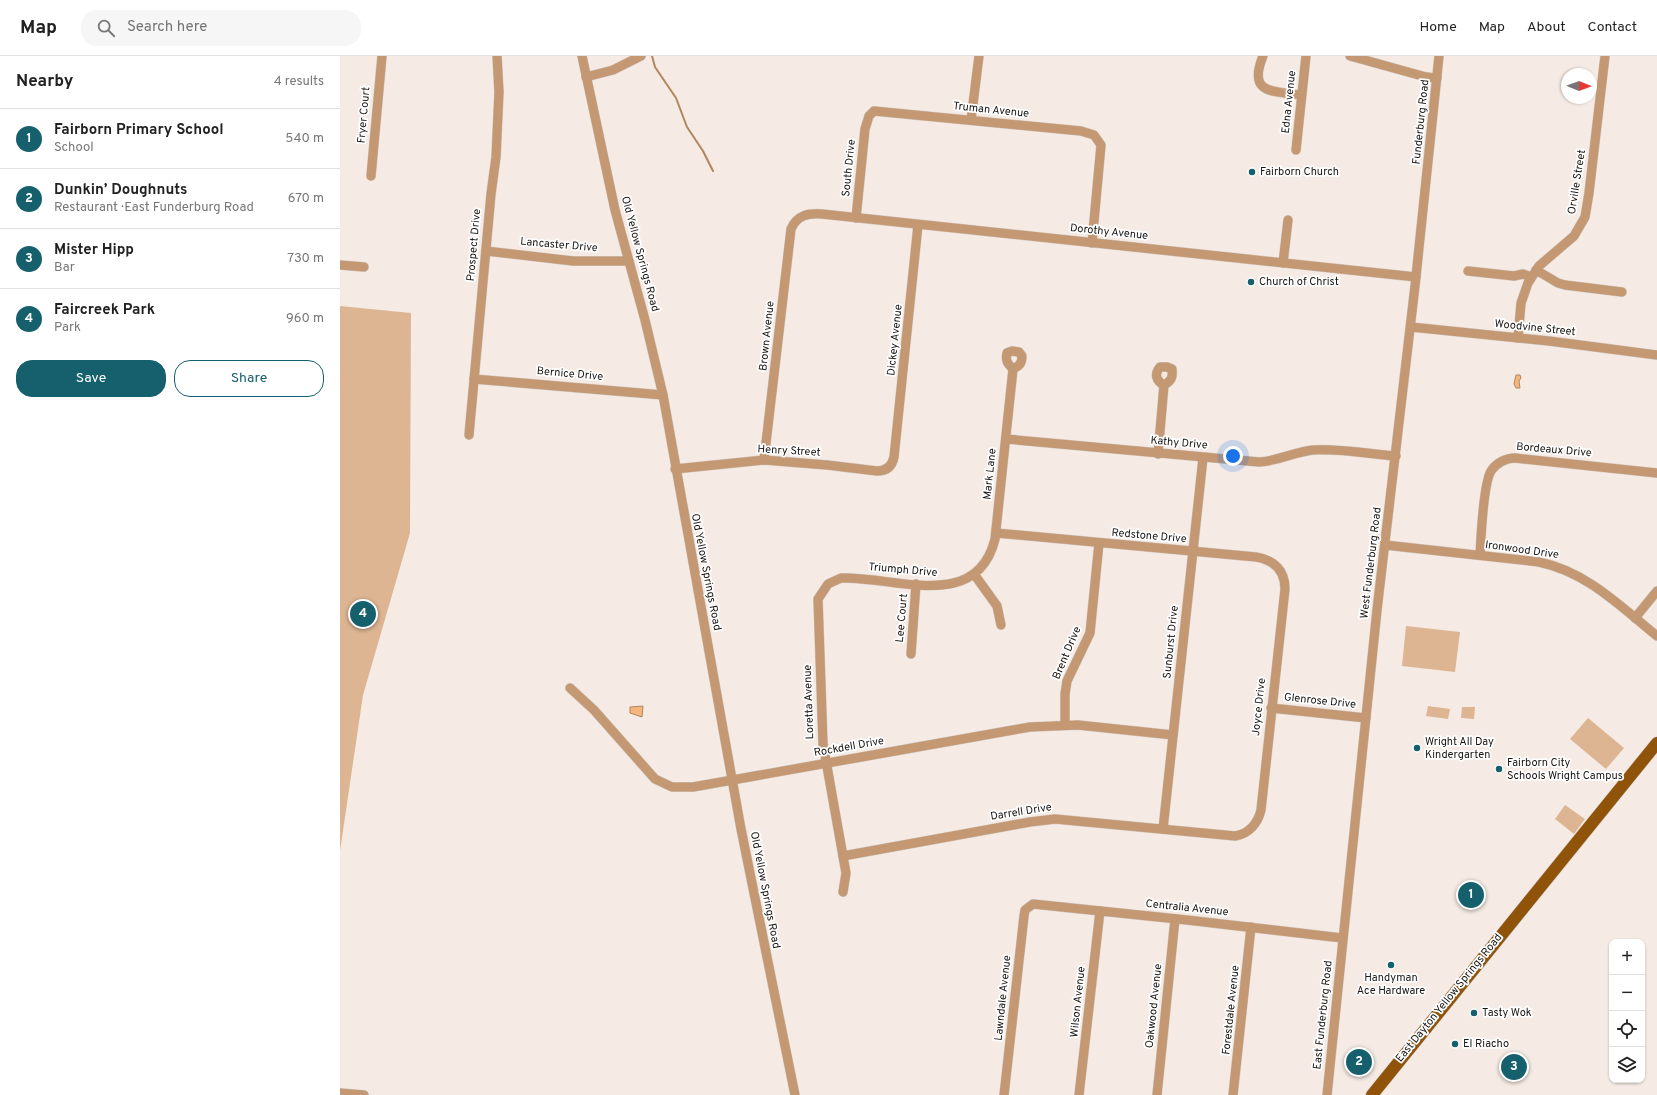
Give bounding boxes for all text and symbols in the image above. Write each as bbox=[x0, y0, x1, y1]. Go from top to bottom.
search box bbox=[81, 10, 361, 46]
text: Map bbox=[20, 16, 57, 40]
icon: search bbox=[95, 17, 117, 39]
text: Search here bbox=[127, 18, 207, 37]
text: Home bbox=[1420, 19, 1457, 36]
text: Map bbox=[1479, 19, 1505, 36]
text: About bbox=[1527, 19, 1566, 36]
text: Contact bbox=[1588, 19, 1637, 36]
north arrow bbox=[1561, 68, 1597, 104]
street label: Edna Avenue bbox=[1279, 70, 1299, 134]
text: Nearby bbox=[16, 71, 73, 93]
text: 4 results bbox=[274, 74, 324, 90]
street label: Funderburg Road bbox=[1410, 79, 1432, 165]
street label: Fryer Court bbox=[355, 86, 373, 144]
street label: Truman Avenue bbox=[952, 99, 1030, 121]
text: Fairborn Primary School bbox=[54, 121, 224, 140]
text: 1 bbox=[26, 131, 32, 147]
text: 540 m bbox=[285, 131, 324, 147]
street label: South Drive bbox=[839, 139, 859, 197]
text: School bbox=[54, 140, 94, 156]
street label: Orville Street bbox=[1565, 149, 1589, 215]
place label: Fairborn Church bbox=[1260, 165, 1339, 179]
marker: Fairborn Church bbox=[1247, 167, 1257, 177]
text: Dunkin’ Doughnuts bbox=[54, 181, 187, 200]
text: 2 bbox=[25, 191, 33, 207]
text: 670 m bbox=[288, 191, 324, 207]
street label: Old Yellow Springs Road bbox=[618, 195, 662, 313]
text: Restaurant · East Funderburg Road bbox=[54, 200, 254, 216]
street label: Prospect Drive bbox=[464, 208, 484, 282]
street label: Dorothy Avenue bbox=[1069, 221, 1149, 243]
street label: Lancaster Drive bbox=[520, 235, 598, 255]
text: Mister Hipp bbox=[54, 241, 134, 260]
text: 3 bbox=[25, 251, 33, 267]
text: 730 m bbox=[287, 251, 324, 267]
text: Bar bbox=[54, 260, 75, 276]
place label: Church of Christ bbox=[1259, 275, 1339, 289]
marker: Church of Christ bbox=[1246, 277, 1256, 287]
street label: Brown Avenue bbox=[756, 300, 778, 372]
text: Faircreek Park bbox=[54, 301, 155, 320]
street label: Dickey Avenue bbox=[884, 304, 906, 376]
text: 4 bbox=[25, 311, 33, 327]
text: 960 m bbox=[286, 311, 324, 327]
street label: Woodvine Street bbox=[1494, 317, 1576, 339]
text: Park bbox=[54, 320, 81, 336]
button: Save bbox=[16, 360, 166, 397]
button: Share bbox=[174, 360, 324, 397]
street label: Bernice Drive bbox=[536, 364, 604, 384]
street label: Kathy Drive bbox=[1150, 434, 1208, 452]
street label: Bordeaux Drive bbox=[1516, 440, 1592, 460]
street label: Henry Street bbox=[757, 442, 821, 460]
your location bbox=[1223, 446, 1243, 466]
street label: Mark Lane bbox=[980, 448, 1000, 500]
street label: West Funderburg Road bbox=[1357, 506, 1385, 620]
street label: Old Yellow Springs Road bbox=[688, 512, 724, 632]
street label: Redstone Drive bbox=[1111, 526, 1187, 546]
street label: Ironwood Drive bbox=[1484, 538, 1560, 562]
street label: Triumph Drive bbox=[868, 560, 938, 580]
street label: Lee Court bbox=[893, 593, 911, 643]
pin: 4 bbox=[350, 599, 376, 629]
street label: Sunburst Drive bbox=[1160, 605, 1182, 679]
street label: Brent Drive bbox=[1050, 624, 1084, 682]
street label: Loretta Avenue bbox=[801, 664, 817, 740]
street label: Joyce Drive bbox=[1249, 677, 1269, 737]
street label: Glenrose Drive bbox=[1283, 690, 1357, 712]
street label: Rockdell Drive bbox=[813, 734, 885, 760]
place label: Wright All Day Kindergarten bbox=[1425, 735, 1494, 762]
marker: Wright All Day Kindergarten bbox=[1412, 743, 1422, 753]
place label: Fairborn City Schools Wright Campus bbox=[1507, 756, 1623, 783]
marker: Fairborn City Schools Wright Campus bbox=[1494, 764, 1504, 774]
street label: Darrell Drive bbox=[989, 800, 1053, 824]
street label: Old Yellow Springs Road bbox=[747, 830, 783, 950]
pin: 1 bbox=[1458, 880, 1484, 910]
street label: Centralia Avenue bbox=[1145, 897, 1229, 919]
street label: East Dayton Yellow Springs Road bbox=[1393, 931, 1505, 1065]
map controls bbox=[1609, 939, 1645, 1083]
button: + bbox=[1609, 939, 1645, 975]
street label: Lawndale Avenue bbox=[992, 955, 1014, 1041]
street label: East Funderburg Road bbox=[1310, 960, 1336, 1070]
marker: Handyman Ace Hardware bbox=[1386, 960, 1396, 970]
street label: Oakwood Avenue bbox=[1143, 963, 1165, 1049]
street label: Forestdale Avenue bbox=[1219, 964, 1243, 1055]
street label: Wilson Avenue bbox=[1067, 966, 1089, 1038]
place label: Handyman Ace Hardware bbox=[1357, 971, 1425, 998]
button: − bbox=[1609, 975, 1645, 1011]
place label: Tasty Wok bbox=[1482, 1006, 1532, 1020]
marker: Tasty Wok bbox=[1469, 1008, 1479, 1018]
button: locate bbox=[1609, 1011, 1645, 1047]
place label: El Riacho bbox=[1463, 1037, 1509, 1051]
marker: El Riacho bbox=[1450, 1039, 1460, 1049]
pin: 2 bbox=[1346, 1047, 1372, 1077]
button: layers bbox=[1609, 1047, 1645, 1083]
pin: 3 bbox=[1501, 1052, 1527, 1082]

